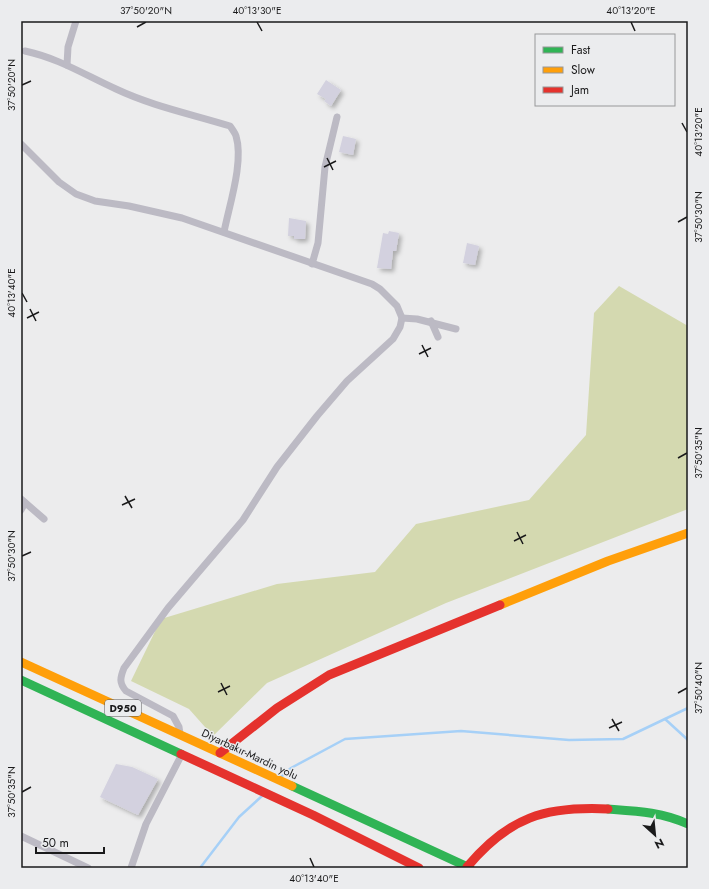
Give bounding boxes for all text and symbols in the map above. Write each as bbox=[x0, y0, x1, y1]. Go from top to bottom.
text: 37°50'20"N bbox=[120, 3, 172, 18]
text: 40°13'30"E bbox=[232, 3, 282, 18]
text: 40°13'20"E bbox=[606, 3, 656, 18]
legend bbox=[535, 34, 675, 106]
text: Fast bbox=[571, 41, 590, 59]
text: 37°50'20"N bbox=[4, 59, 19, 111]
text: Slow bbox=[571, 61, 596, 79]
text: Jam bbox=[569, 81, 589, 99]
text: 40°13'20"E bbox=[691, 107, 706, 157]
text: 37°50'30"N bbox=[691, 191, 706, 243]
text: 40°13'40"E bbox=[4, 268, 19, 318]
text: 37°50'35"N bbox=[691, 427, 706, 479]
text: 37°50'30"N bbox=[4, 530, 19, 582]
text: 37°50'40"N bbox=[691, 662, 706, 714]
road number: D950 bbox=[105, 700, 141, 716]
street label: Diyarbakır-Mardin yolu bbox=[199, 725, 301, 783]
text: 37°50'35"N bbox=[4, 766, 19, 818]
north arrow bbox=[635, 815, 675, 855]
scale bar bbox=[36, 829, 104, 855]
text: 50 m bbox=[42, 834, 69, 852]
text: N bbox=[652, 835, 667, 853]
text: 40°13'40"E bbox=[289, 871, 339, 886]

